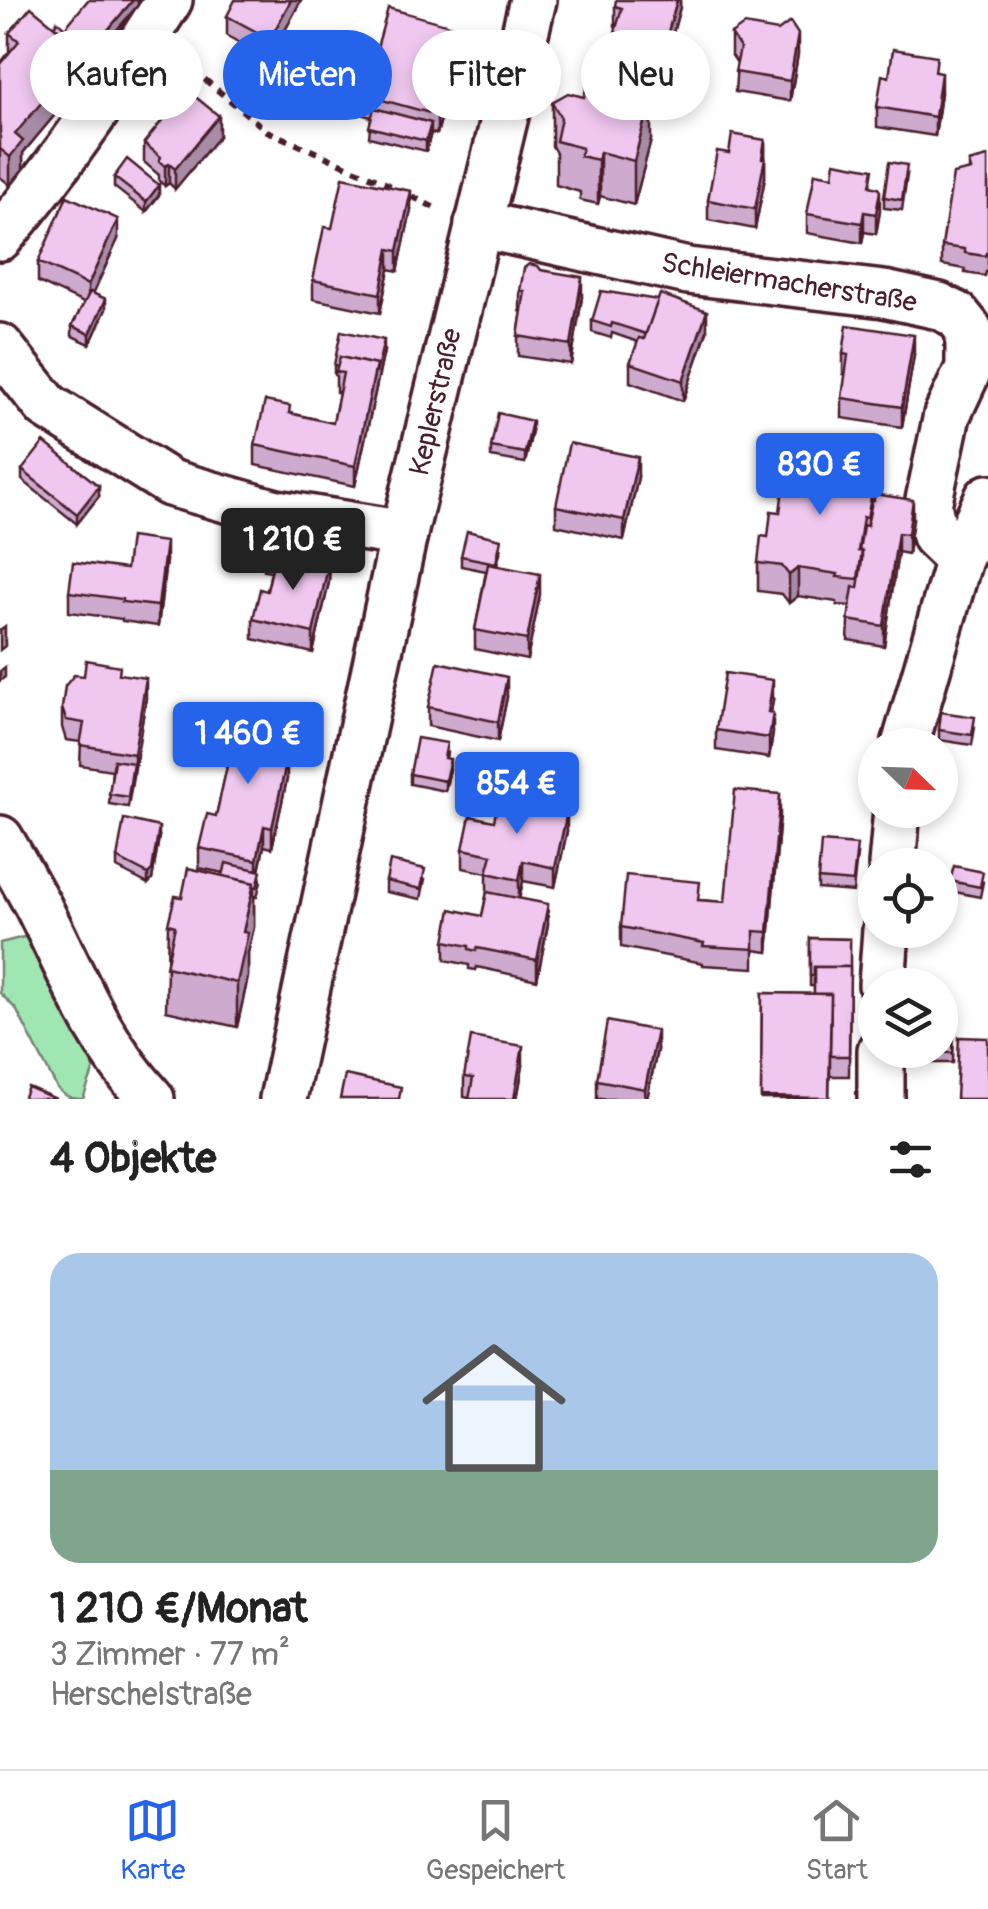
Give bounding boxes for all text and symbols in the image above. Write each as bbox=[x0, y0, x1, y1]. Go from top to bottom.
chip: Kaufen bbox=[30, 30, 203, 120]
chip: Mieten bbox=[223, 30, 392, 120]
chip: Filter bbox=[412, 30, 561, 120]
chip: Neu bbox=[581, 30, 710, 120]
street label: Schleiermacherstraße bbox=[659, 246, 919, 320]
street label: Keplerstraße bbox=[402, 325, 470, 479]
pin: 830 € bbox=[750, 433, 890, 518]
text: 830 € bbox=[778, 445, 862, 485]
pin: 1 210 € bbox=[201, 508, 385, 593]
text: 1 210 € bbox=[243, 520, 343, 560]
pin: 1 460 € bbox=[156, 702, 340, 787]
text: 1 460 € bbox=[195, 714, 301, 754]
north arrow bbox=[858, 728, 958, 828]
map controls bbox=[858, 728, 958, 1068]
pin: 854 € bbox=[447, 752, 587, 837]
text: 854 € bbox=[477, 764, 557, 804]
button: locate bbox=[858, 848, 958, 948]
button: layers bbox=[858, 968, 958, 1068]
icon: filters bbox=[883, 1132, 938, 1187]
text: 4 Objekte bbox=[50, 1133, 216, 1185]
icon: home bbox=[404, 1318, 584, 1498]
text: 1 210 €/Monat bbox=[50, 1583, 307, 1635]
text: 3 Zimmer · 77 m² bbox=[50, 1635, 290, 1675]
text: Herschelstraße bbox=[50, 1675, 252, 1715]
tab: Karte bbox=[120, 1793, 185, 1888]
tab: Gespeichert bbox=[426, 1793, 565, 1888]
tab: Start bbox=[806, 1793, 868, 1888]

